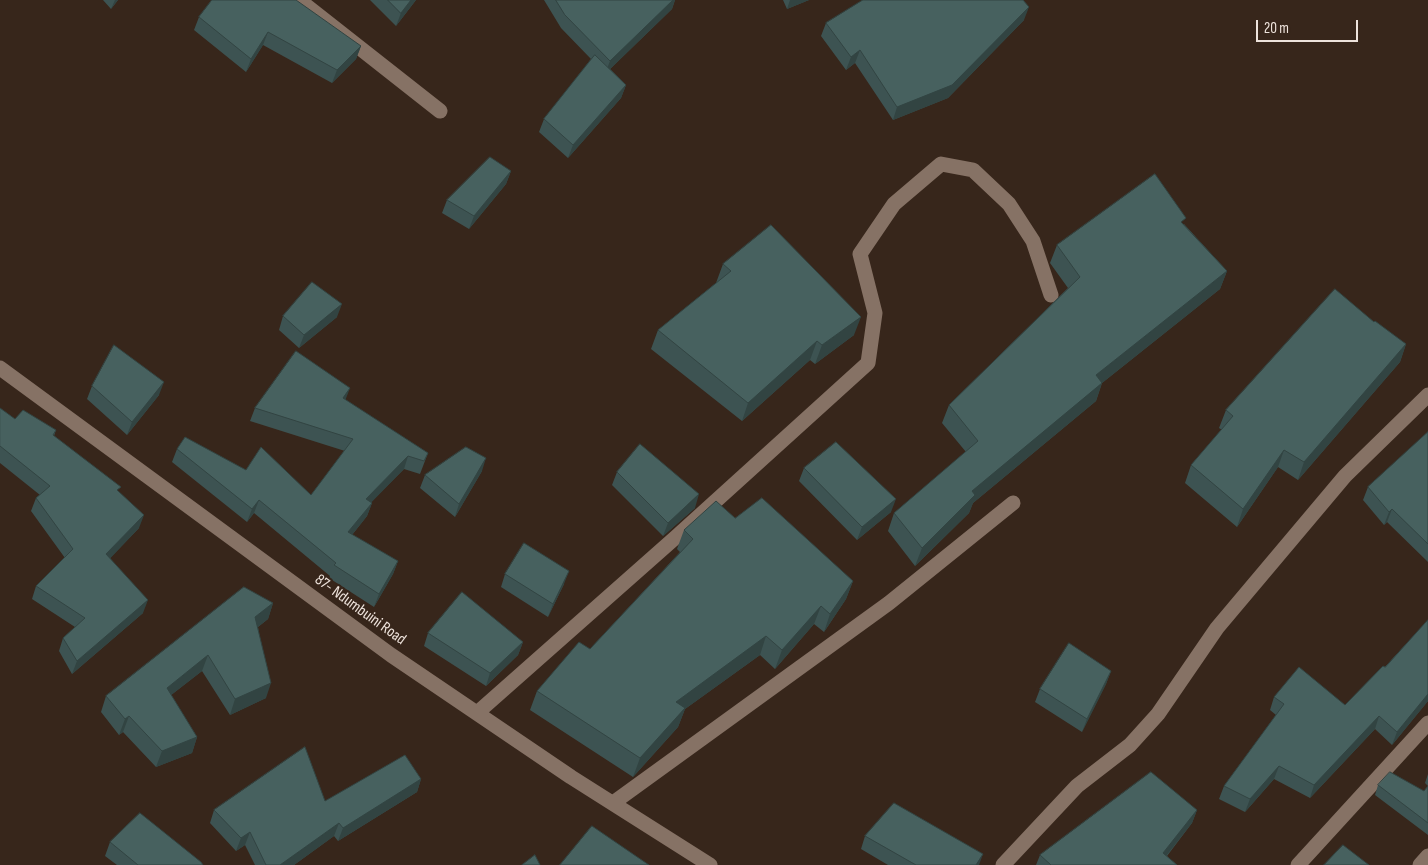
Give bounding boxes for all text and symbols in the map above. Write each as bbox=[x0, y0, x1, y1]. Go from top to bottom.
scale bar bbox=[1258, 10, 1360, 42]
text: 20 m bbox=[1264, 19, 1289, 38]
street label: 87- Ndumbuini Road bbox=[311, 570, 409, 650]

